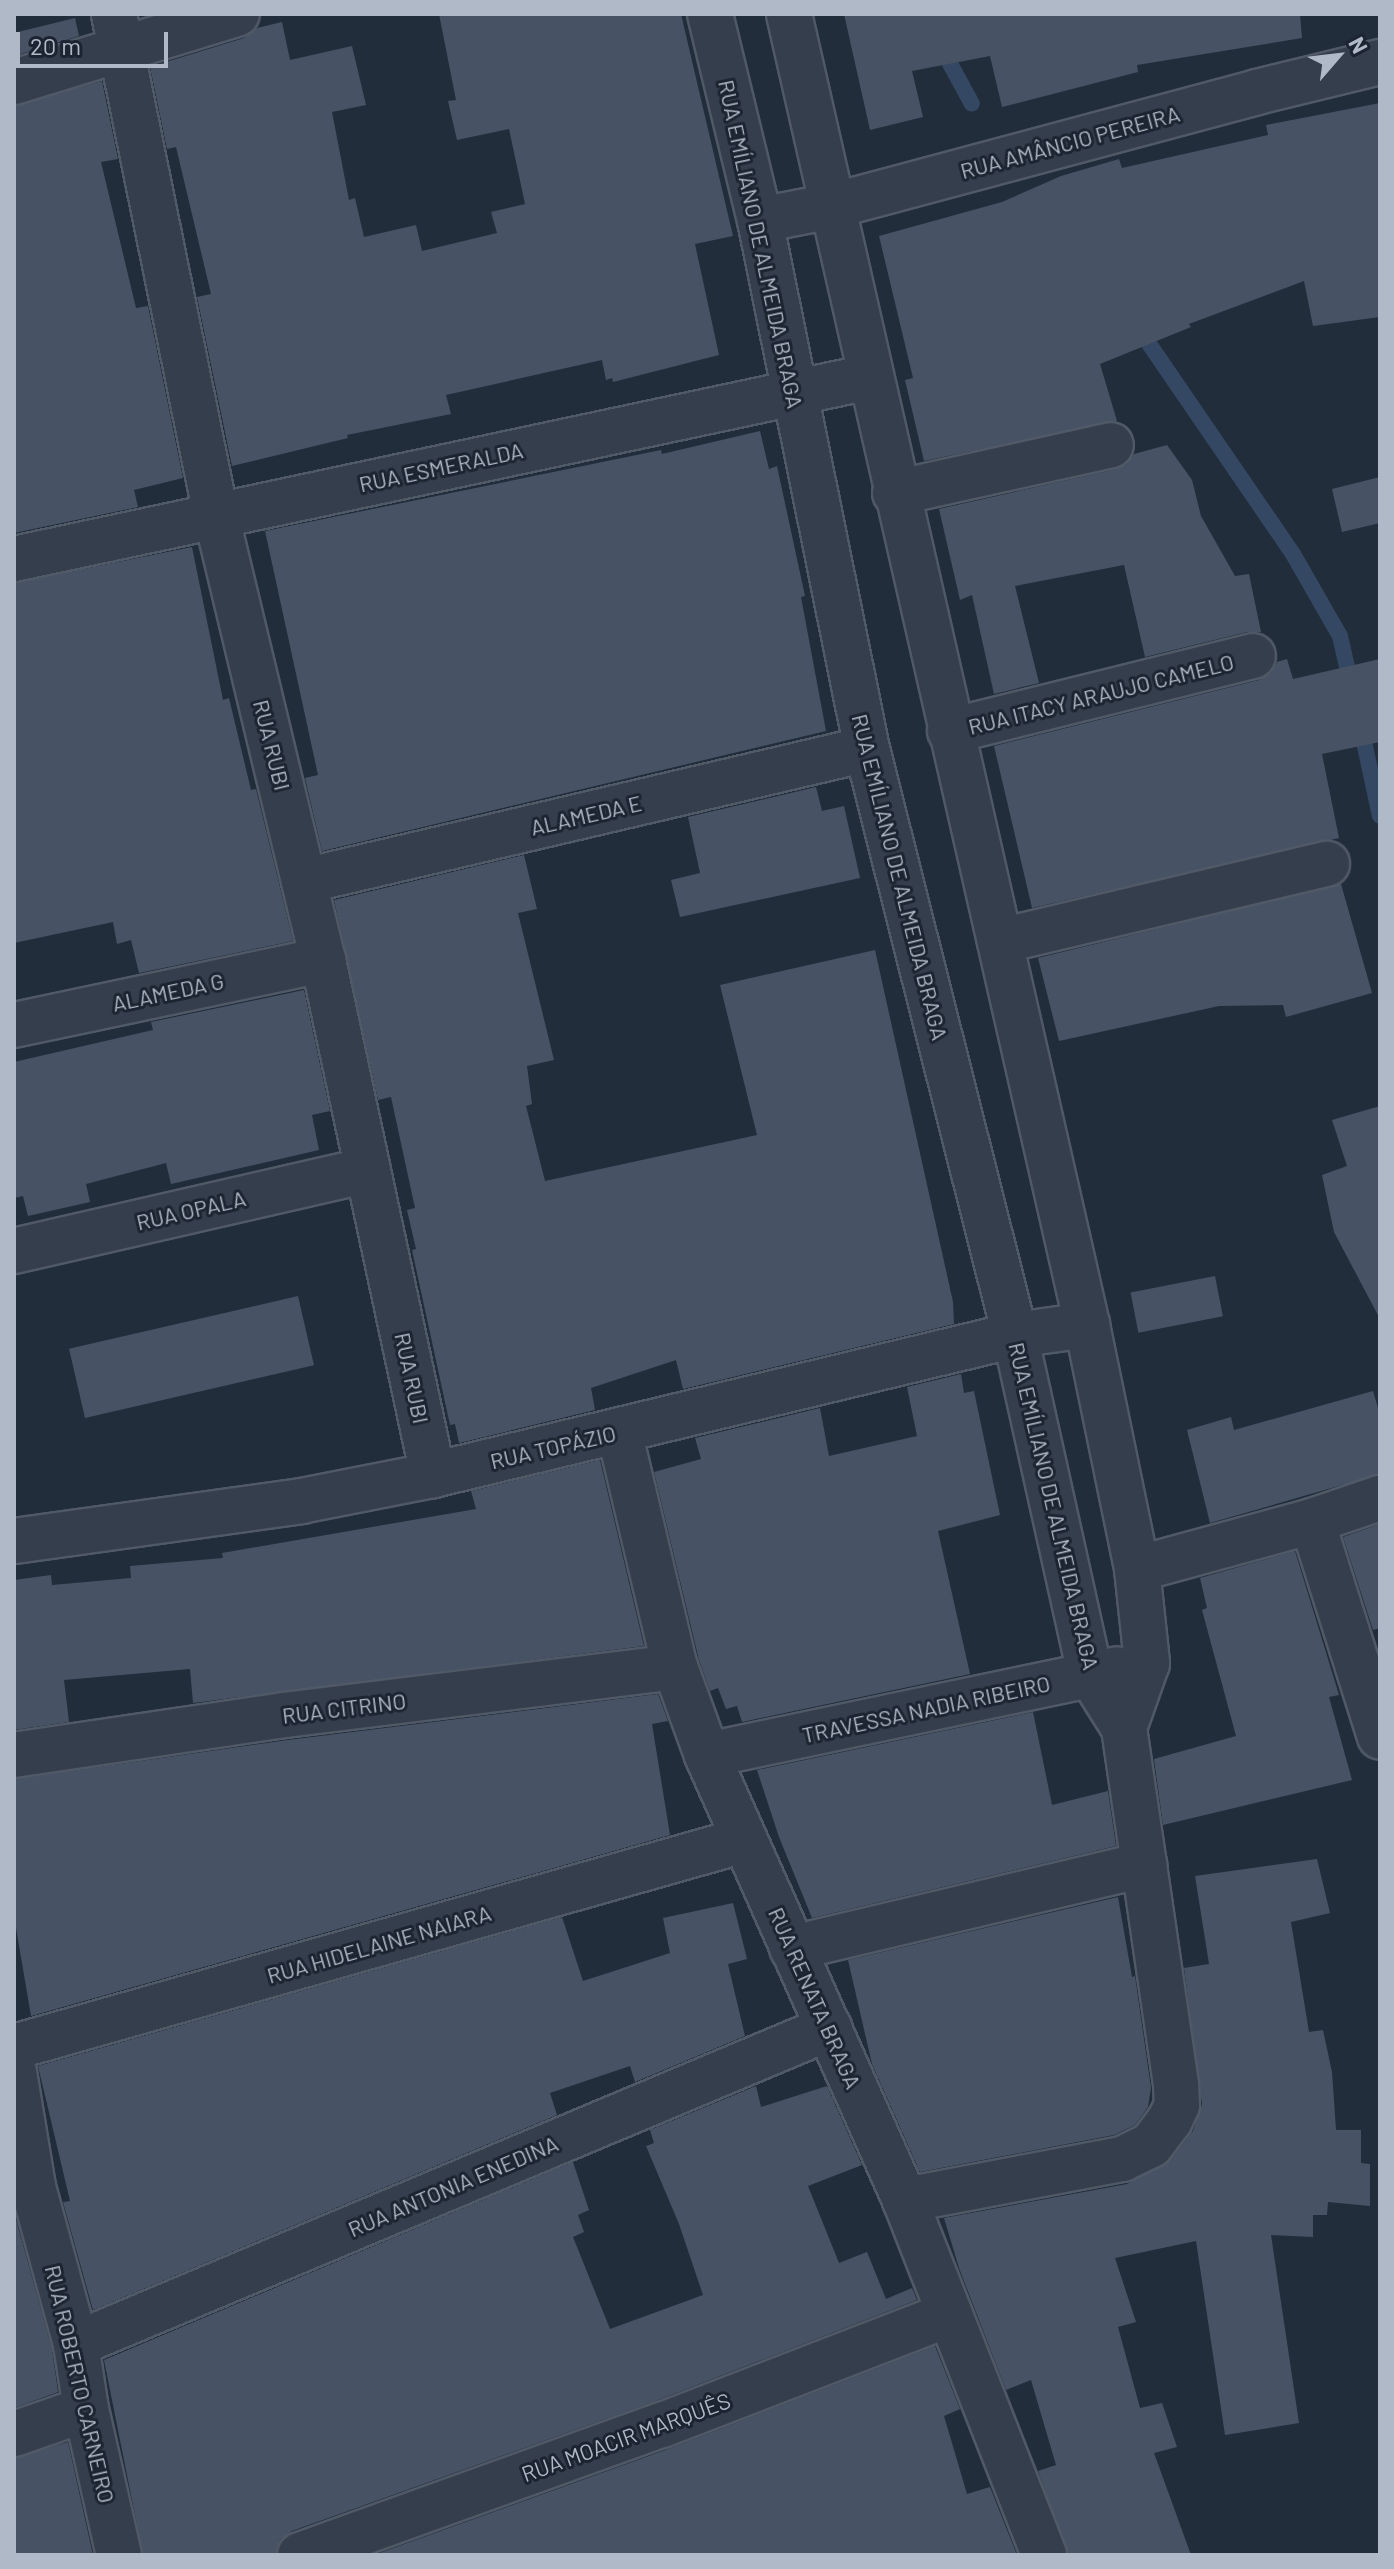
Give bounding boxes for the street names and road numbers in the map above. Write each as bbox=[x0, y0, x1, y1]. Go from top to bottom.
street label: RUA EMÍLIANO DE ALMEIDA BRAGA bbox=[713, 77, 809, 411]
street label: RUA AMÂNCIO PEREIRA bbox=[957, 100, 1183, 184]
street label: RUA ESMERALDA bbox=[357, 437, 525, 497]
street label: RUA ITACY ARAUJO CAMELO bbox=[965, 648, 1237, 740]
street label: RUA RUBI bbox=[248, 697, 296, 793]
street label: RUA EMÍLIANO DE ALMEIDA BRAGA bbox=[847, 711, 953, 1043]
street label: ALAMEDA E bbox=[528, 789, 644, 841]
street label: ALAMEDA G bbox=[110, 967, 226, 1017]
street label: RUA OPALA bbox=[134, 1185, 248, 1235]
street label: RUA RUBI bbox=[389, 1330, 435, 1426]
street label: RUA EMÍLIANO DE ALMEIDA BRAGA bbox=[1003, 1340, 1105, 1672]
street label: RUA TOPÁZIO bbox=[488, 1420, 618, 1474]
street label: TRAVESSA NADIA RIBEIRO bbox=[800, 1670, 1052, 1748]
street label: RUA CITRINO bbox=[281, 1687, 407, 1729]
street label: RUA HIDELAINE NAIARA bbox=[264, 1899, 494, 1989]
street label: RUA RENATA BRAGA bbox=[763, 1903, 867, 2093]
street label: RUA ANTONIA ENEDINA bbox=[344, 2130, 562, 2242]
street label: RUA ROBERTO CARNEIRO bbox=[40, 2262, 120, 2506]
street label: RUA MOACIR MARQUÊS bbox=[518, 2387, 734, 2487]

